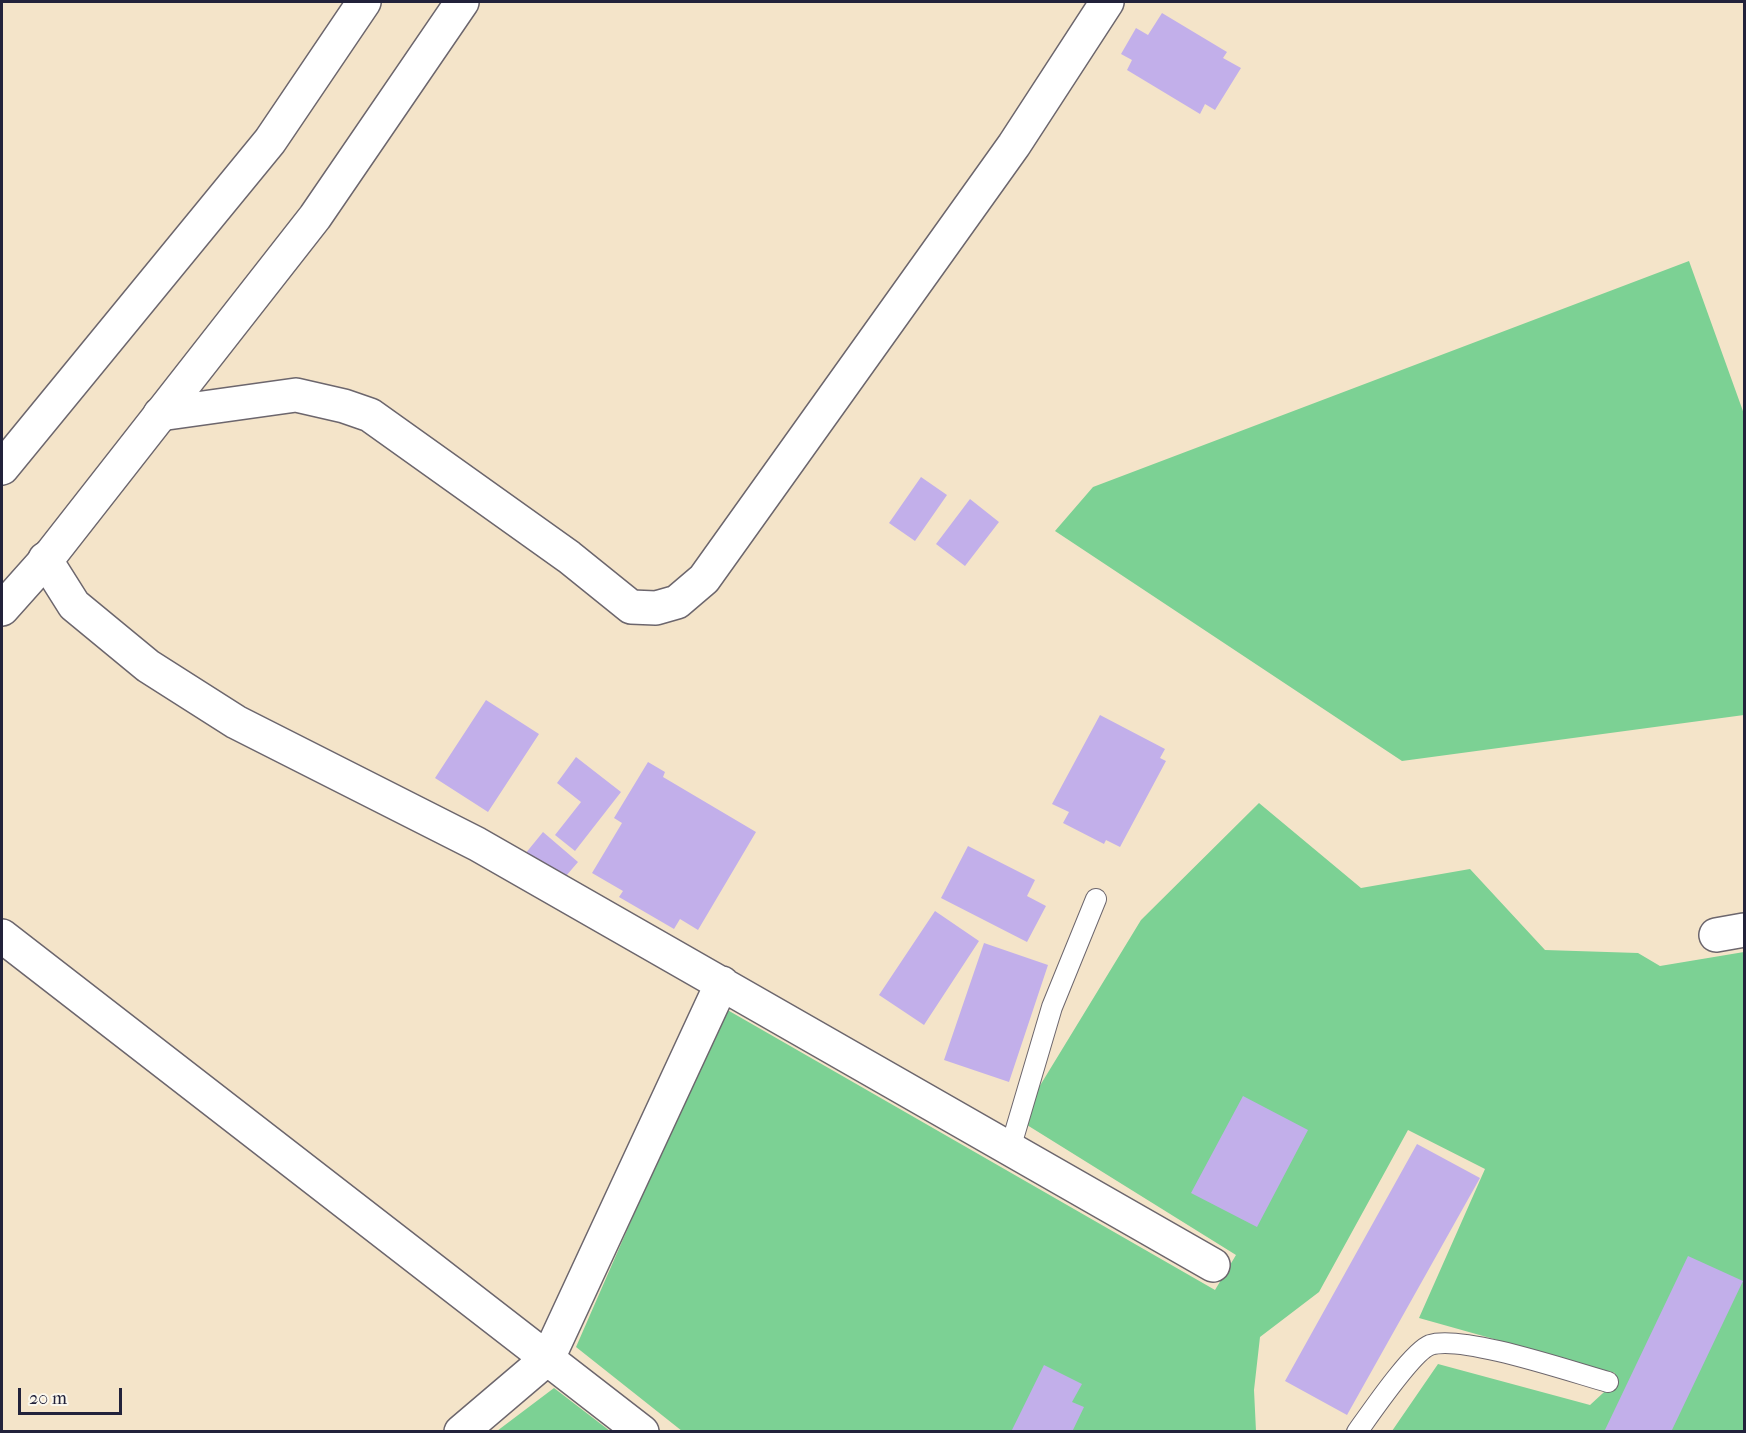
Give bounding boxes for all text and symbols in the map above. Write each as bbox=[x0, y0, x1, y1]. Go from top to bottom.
scale bar bbox=[21, 1376, 124, 1414]
text: 20 m bbox=[29, 1388, 67, 1409]

